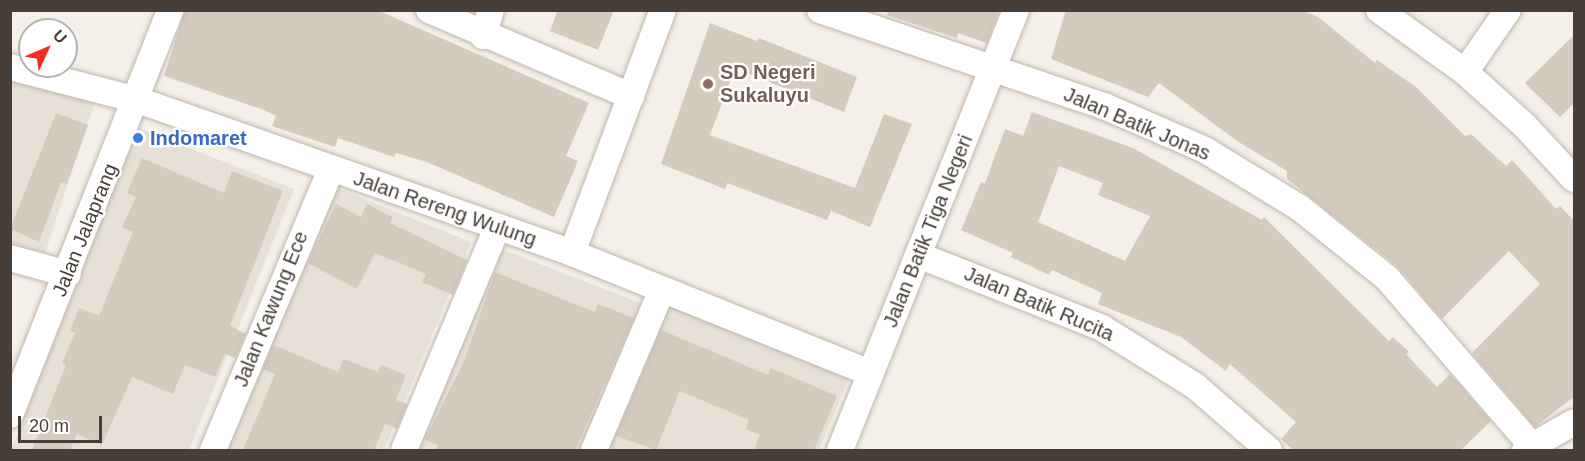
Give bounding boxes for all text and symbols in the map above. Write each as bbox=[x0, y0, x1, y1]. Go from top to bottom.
north arrow bbox=[18, 18, 78, 78]
text: U bbox=[50, 26, 70, 47]
place label: SD Negeri Sukaluyu bbox=[720, 60, 816, 107]
marker: SD Negeri Sukaluyu bbox=[701, 77, 715, 91]
street label: Jalan Batik Jonas bbox=[1060, 82, 1214, 166]
place label: Indomaret bbox=[150, 126, 247, 150]
marker: Indomaret bbox=[131, 131, 145, 145]
street label: Jalan Batik Tiga Negeri bbox=[878, 131, 978, 331]
street label: Jalan Jalaprang bbox=[47, 160, 123, 300]
street label: Jalan Rereng Wulung bbox=[350, 166, 540, 252]
street label: Jalan Kawung Ece bbox=[229, 228, 313, 390]
street label: Jalan Batik Rucita bbox=[961, 262, 1117, 346]
scale bar bbox=[21, 404, 105, 442]
text: 20 m bbox=[29, 416, 69, 436]

